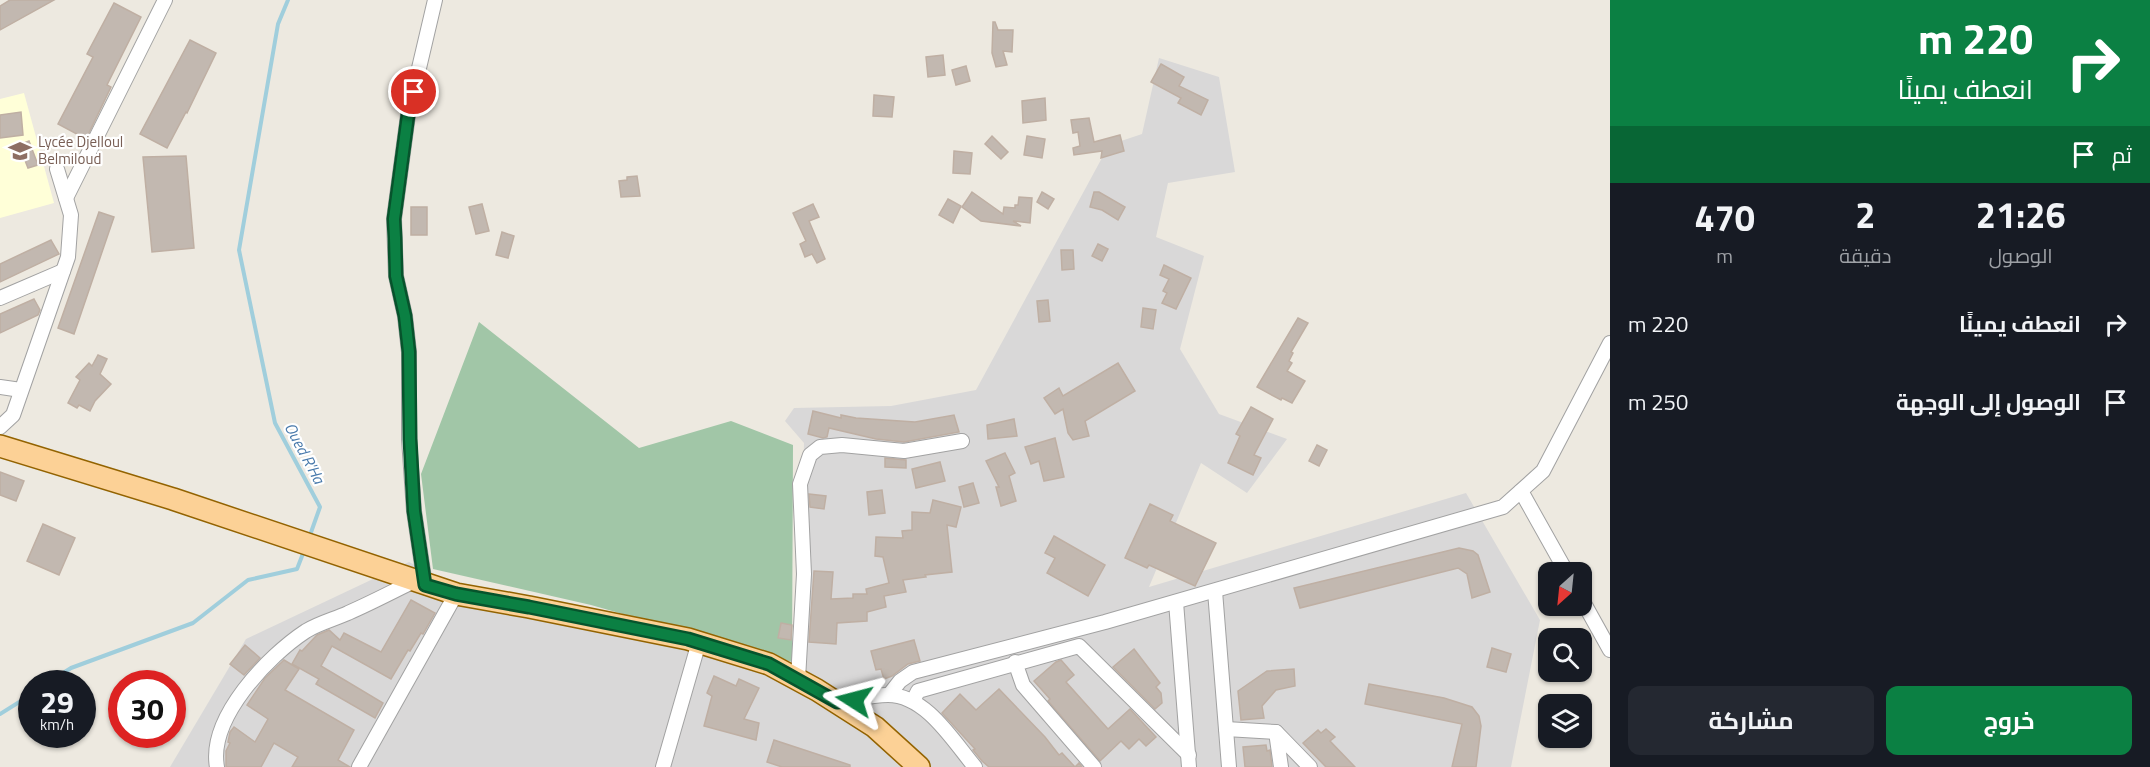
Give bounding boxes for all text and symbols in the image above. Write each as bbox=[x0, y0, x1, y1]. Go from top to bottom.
text: 220 m bbox=[1918, 6, 2033, 70]
icon: right bbox=[2054, 24, 2132, 102]
pin bbox=[388, 66, 439, 117]
text: انعطف يمينًا bbox=[1897, 68, 2033, 109]
icon: arrive bbox=[397, 75, 430, 108]
place label: Lycée Djelloul Belmiloud bbox=[38, 130, 123, 170]
school or university icon: Lycée Djelloul Belmiloud bbox=[7, 138, 33, 164]
icon: arrive bbox=[2067, 138, 2100, 171]
text: ثم bbox=[2112, 138, 2132, 172]
text: 2 bbox=[1855, 187, 1875, 242]
text: 21:26 bbox=[1976, 187, 2066, 242]
text: 470 bbox=[1694, 190, 1755, 245]
text: m bbox=[1716, 240, 1733, 271]
text: دقيقة bbox=[1839, 240, 1891, 271]
text: الوصول bbox=[1989, 240, 2053, 271]
text: 220 m bbox=[1628, 307, 1688, 341]
text: انعطف يمينًا bbox=[1959, 307, 2081, 341]
icon: right bbox=[2099, 308, 2132, 341]
text: 250 m bbox=[1628, 385, 1688, 419]
text: الوصول إلى الوجهة bbox=[1896, 385, 2081, 419]
icon: arrive bbox=[2099, 386, 2132, 419]
water label: Oued R'Ha bbox=[279, 418, 332, 489]
north arrow bbox=[1538, 562, 1592, 616]
map controls bbox=[1538, 562, 1592, 748]
button: search bbox=[1538, 628, 1592, 682]
position arrow bbox=[822, 668, 886, 732]
speed limit sign: 30 bbox=[108, 670, 186, 748]
text: 29 bbox=[40, 679, 74, 725]
button: مشاركة bbox=[1628, 686, 1874, 755]
button: خروج bbox=[1886, 686, 2132, 755]
button: layers bbox=[1538, 694, 1592, 748]
text: km/h bbox=[40, 713, 74, 736]

